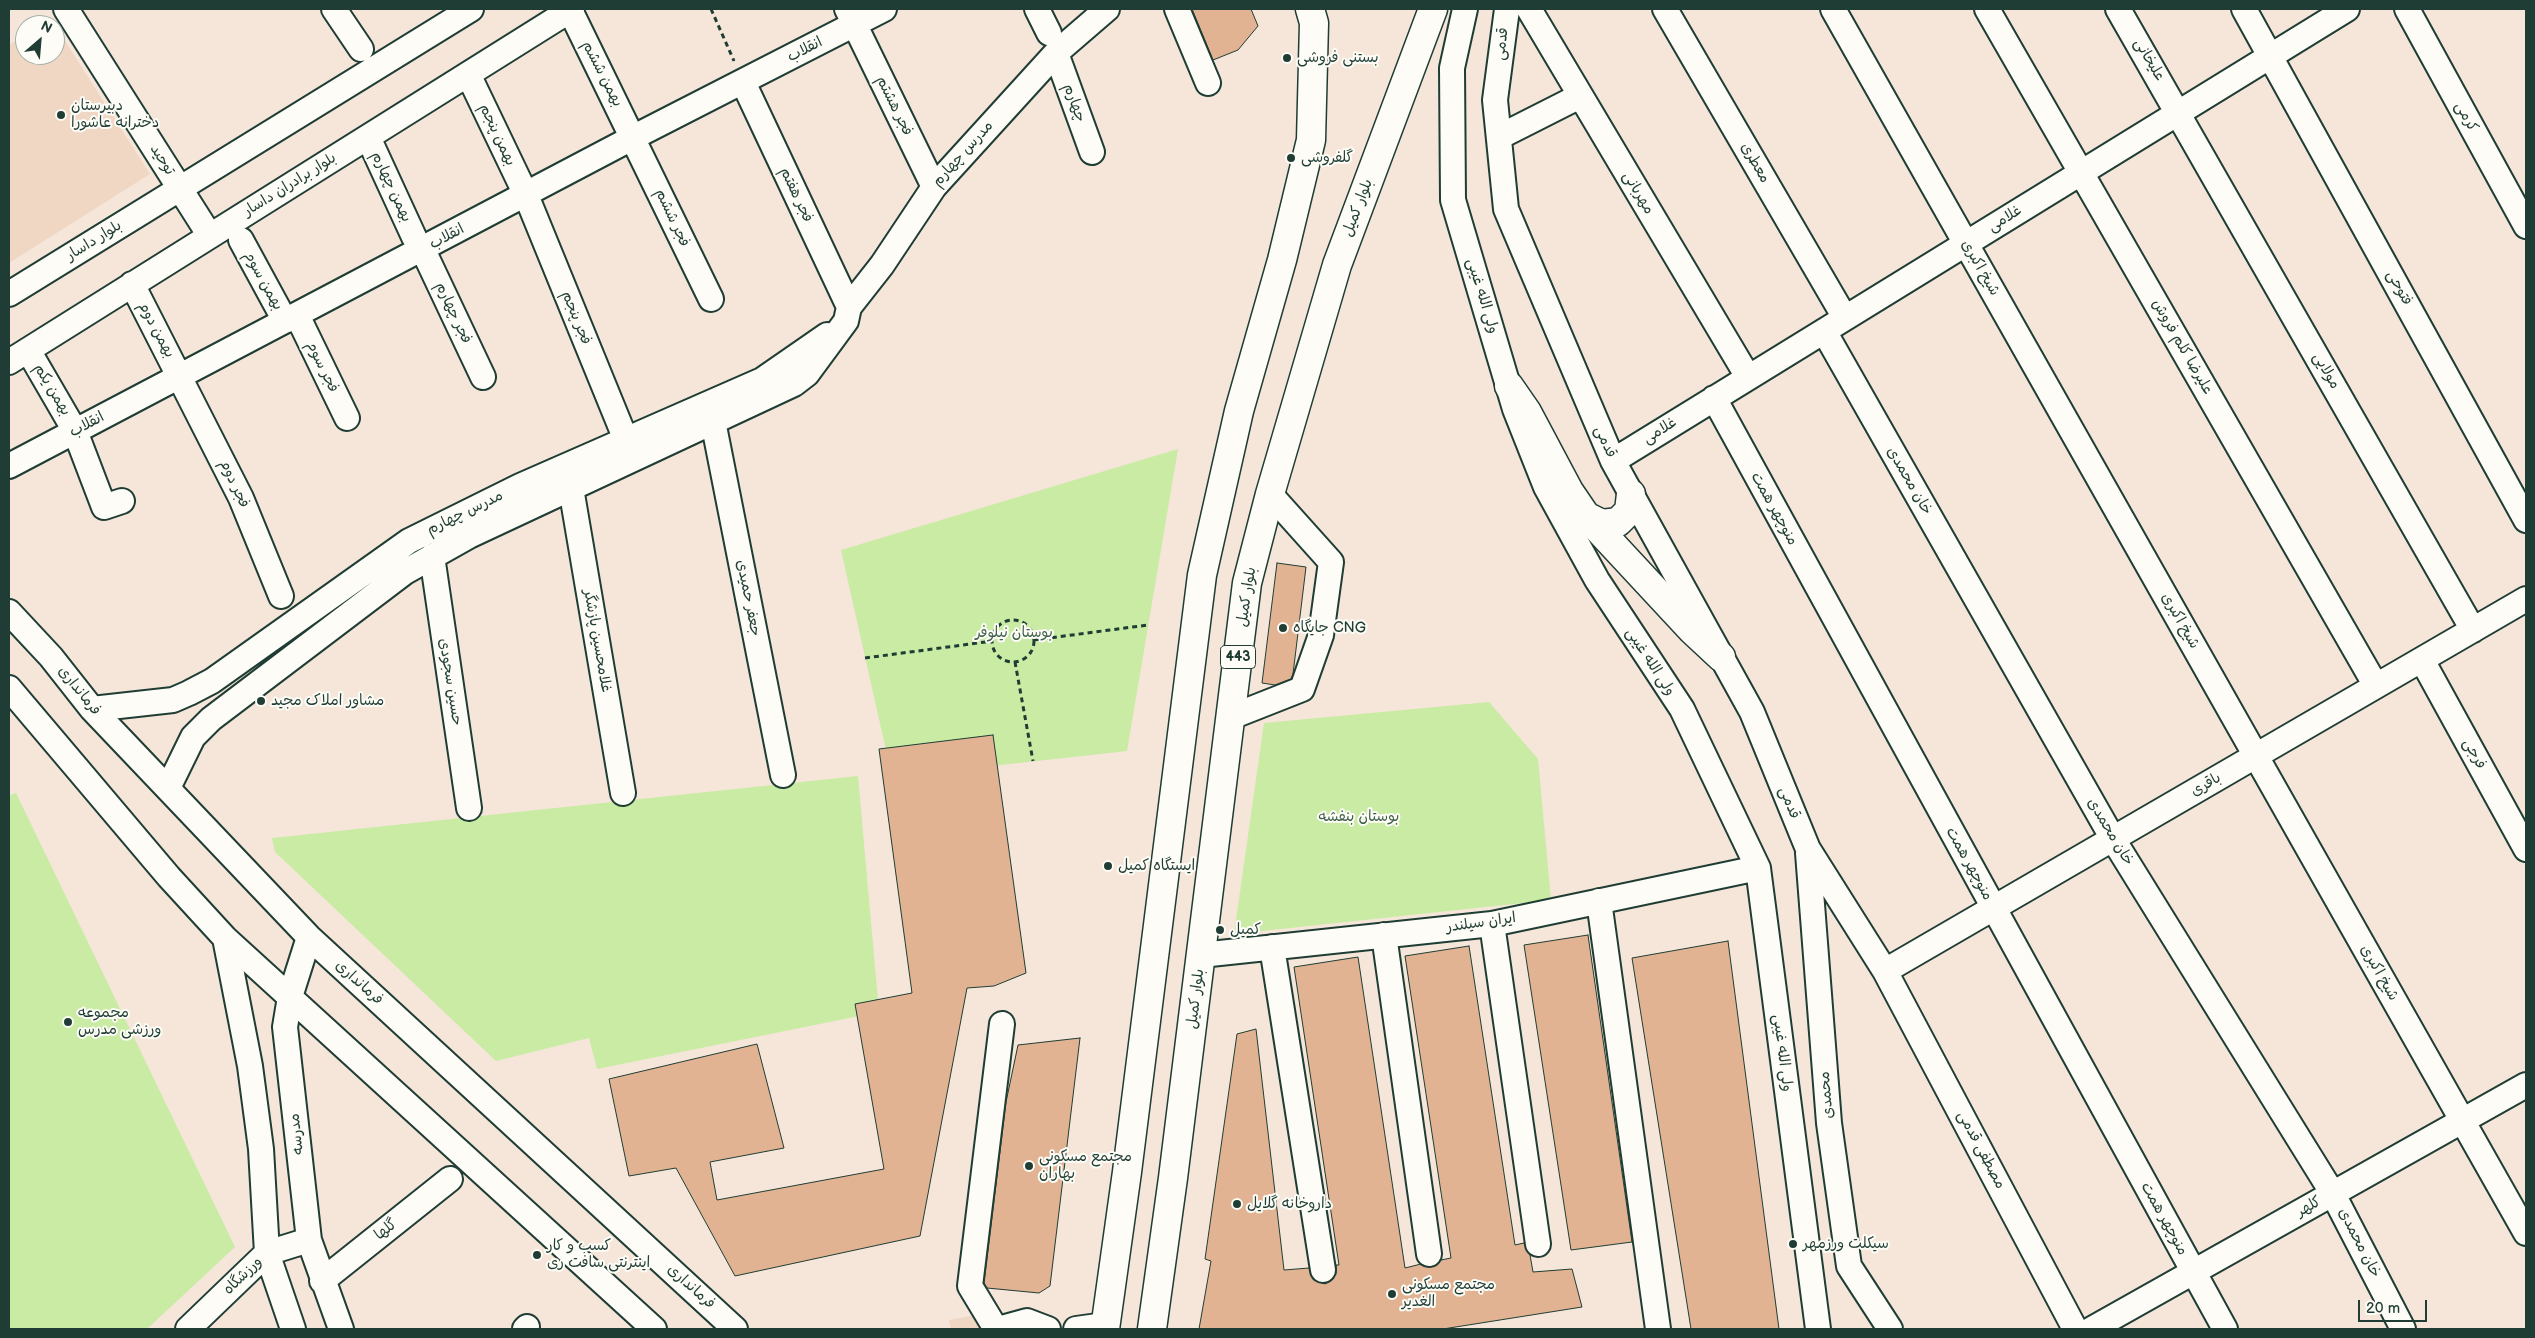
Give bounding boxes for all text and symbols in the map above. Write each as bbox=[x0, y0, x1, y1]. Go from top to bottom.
north arrow bbox=[15, 15, 65, 65]
text: N bbox=[38, 17, 55, 37]
street label: قدمی bbox=[1491, 27, 1513, 61]
street label: انقلاب bbox=[784, 34, 826, 66]
street label: علیخانی bbox=[2129, 36, 2169, 84]
street label: بهمن ششم bbox=[578, 38, 626, 110]
place label: بستنی فروشی bbox=[1297, 49, 1379, 67]
marker: بستنی فروشی bbox=[1281, 52, 1293, 64]
street label: فجر هشتم bbox=[872, 73, 916, 139]
street label: چهارم bbox=[1059, 81, 1089, 125]
place label: دبیرستان دخترانه عاشورا bbox=[71, 97, 159, 132]
street label: کرمی bbox=[2450, 99, 2482, 135]
street label: بهمن پنجم bbox=[475, 101, 519, 169]
marker: دبیرستان دخترانه عاشورا bbox=[55, 109, 67, 121]
street label: مدرس چهارم bbox=[929, 117, 997, 191]
street label: معطری bbox=[1736, 140, 1774, 186]
street label: توحید bbox=[146, 141, 178, 179]
street label: بلوار برادران داسار bbox=[240, 149, 340, 221]
street label: بهمن چهارم bbox=[367, 149, 415, 225]
place label: گلفروشی bbox=[1301, 149, 1353, 167]
marker: گلفروشی bbox=[1285, 152, 1297, 164]
street label: فجر هفتم bbox=[775, 165, 817, 225]
street label: مهربانی bbox=[1618, 168, 1658, 218]
street label: بلوار کمیل bbox=[1339, 177, 1377, 239]
street label: فجر ششم bbox=[651, 186, 693, 250]
street label: غلامی bbox=[1985, 202, 2025, 236]
street label: بلوار داسار bbox=[63, 217, 125, 265]
street label: انقلاب bbox=[426, 220, 468, 254]
street label: شیخ اکبری bbox=[1957, 237, 2003, 299]
street label: بهمن سوم bbox=[239, 248, 287, 314]
street label: ولی الله غیبی bbox=[1462, 256, 1502, 336]
street label: فتوحی bbox=[2382, 267, 2416, 309]
street label: فجر چهارم bbox=[431, 279, 475, 347]
street label: فجر پنجم bbox=[557, 288, 595, 348]
street label: علیرضا کلم فروش bbox=[2147, 296, 2217, 398]
street label: بهمن دوم bbox=[134, 299, 178, 361]
street label: فجر سوم bbox=[302, 338, 342, 396]
street label: مولایی bbox=[2308, 350, 2344, 392]
street label: بهمن یکم bbox=[29, 361, 75, 419]
street label: انقلاب bbox=[66, 408, 108, 442]
street label: غلامی bbox=[1640, 414, 1680, 448]
street label: قدمی bbox=[1590, 423, 1620, 461]
street label: خان محمدی bbox=[1882, 444, 1936, 518]
street label: فجر دوم bbox=[215, 457, 253, 511]
street label: منوچهر همت bbox=[1747, 469, 1801, 549]
street label: مدرس چهارم bbox=[424, 487, 506, 539]
street label: جعفر حمیدی bbox=[732, 558, 764, 638]
street label: بلوار کمیل bbox=[1233, 566, 1261, 628]
street label: غلامحسین پازشگر bbox=[579, 588, 615, 694]
street label: شیخ اکبری bbox=[2157, 590, 2203, 652]
place label: جایگاه CNG bbox=[1293, 619, 1366, 637]
marker: جایگاه CNG bbox=[1277, 622, 1289, 634]
park label: بوستان نیلوفر bbox=[975, 624, 1053, 642]
street label: ولی الله غیبی bbox=[1621, 625, 1679, 699]
street label: حسین سجودی bbox=[434, 637, 466, 727]
road number: 443 bbox=[1220, 646, 1256, 669]
street label: فرمانداری bbox=[54, 663, 104, 719]
place label: مشاور املاک مجید bbox=[271, 692, 384, 710]
marker: مشاور املاک مجید bbox=[255, 695, 267, 707]
street label: فرجی bbox=[2458, 736, 2490, 772]
street label: باقری bbox=[2188, 769, 2224, 801]
street label: قدمی bbox=[1774, 784, 1804, 822]
street label: خان محمدی bbox=[2083, 795, 2137, 869]
park label: بوستان بنفشه bbox=[1319, 808, 1399, 826]
street label: منوچهر همت bbox=[1942, 824, 1996, 904]
place label: ایستگاه کمیل bbox=[1118, 857, 1195, 875]
marker: ایستگاه کمیل bbox=[1102, 860, 1114, 872]
street label: ایران سیلندر bbox=[1445, 909, 1517, 937]
place label: کمیل bbox=[1230, 921, 1261, 939]
marker: کمیل bbox=[1214, 924, 1226, 936]
street label: شیخ اکبری bbox=[2356, 942, 2402, 1004]
street label: فرمانداری bbox=[331, 957, 387, 1009]
street label: بلوار کمیل bbox=[1183, 968, 1209, 1030]
place label: مجموعه ورزشی مدرس bbox=[78, 1004, 161, 1039]
street label: ولی الله غیبی bbox=[1768, 1013, 1796, 1093]
marker: مجموعه ورزشی مدرس bbox=[62, 1016, 74, 1028]
street label: محمدی bbox=[1816, 1071, 1838, 1119]
street label: مصطفی قدمی bbox=[1953, 1108, 2009, 1192]
street label: مدرسه bbox=[286, 1112, 308, 1156]
place label: مجتمع مسکونی بهاران bbox=[1039, 1148, 1132, 1183]
marker: مجتمع مسکونی بهاران bbox=[1023, 1160, 1035, 1172]
street label: منوچهر همت bbox=[2137, 1179, 2191, 1259]
street label: کلهر bbox=[2294, 1193, 2324, 1221]
place label: داروخانه گلایل bbox=[1247, 1195, 1332, 1213]
marker: داروخانه گلایل bbox=[1231, 1198, 1243, 1210]
street label: خان محمدی bbox=[2334, 1205, 2384, 1281]
street label: گلها bbox=[371, 1216, 401, 1244]
place label: سیکلت ورزمهر bbox=[1803, 1235, 1889, 1253]
place label: کسب و کار اینترنتی سافت ری bbox=[547, 1237, 650, 1272]
marker: سیکلت ورزمهر bbox=[1787, 1238, 1799, 1250]
marker: کسب و کار اینترنتی سافت ری bbox=[531, 1249, 543, 1261]
street label: ورزشگاه bbox=[220, 1253, 266, 1299]
street label: فرمانداری bbox=[663, 1261, 719, 1313]
place label: مجتمع مسکونی الغدیر bbox=[1402, 1276, 1495, 1311]
marker: مجتمع مسکونی الغدیر bbox=[1386, 1288, 1398, 1300]
scale bar bbox=[2360, 1290, 2429, 1322]
text: 20 m bbox=[2366, 1299, 2400, 1318]

